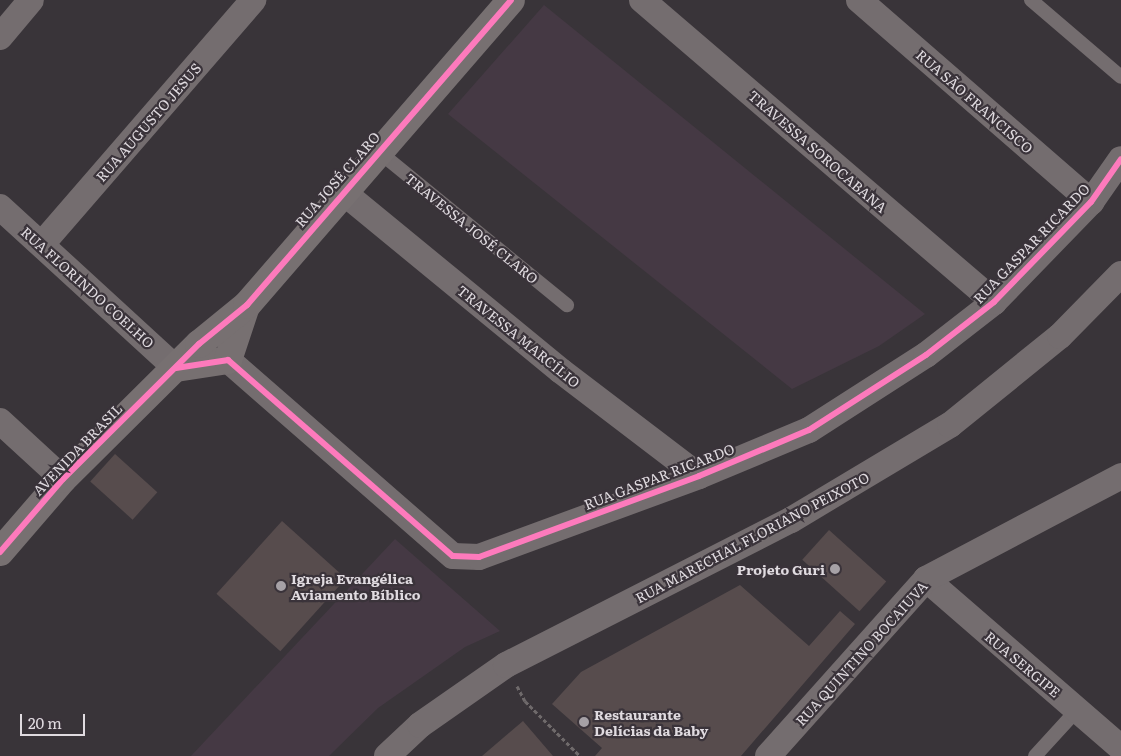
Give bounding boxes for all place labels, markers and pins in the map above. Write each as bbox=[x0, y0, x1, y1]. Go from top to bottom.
place label: Projeto Guri bbox=[737, 561, 825, 577]
marker: Projeto Guri bbox=[829, 563, 841, 575]
place label: Igreja Evangélica Aviamento Bíblico bbox=[291, 570, 421, 602]
marker: Igreja Evangélica Aviamento Bíblico bbox=[275, 580, 287, 592]
place label: Restaurante Delícias da Baby bbox=[594, 706, 708, 739]
marker: Restaurante Delícias da Baby bbox=[578, 716, 590, 728]

